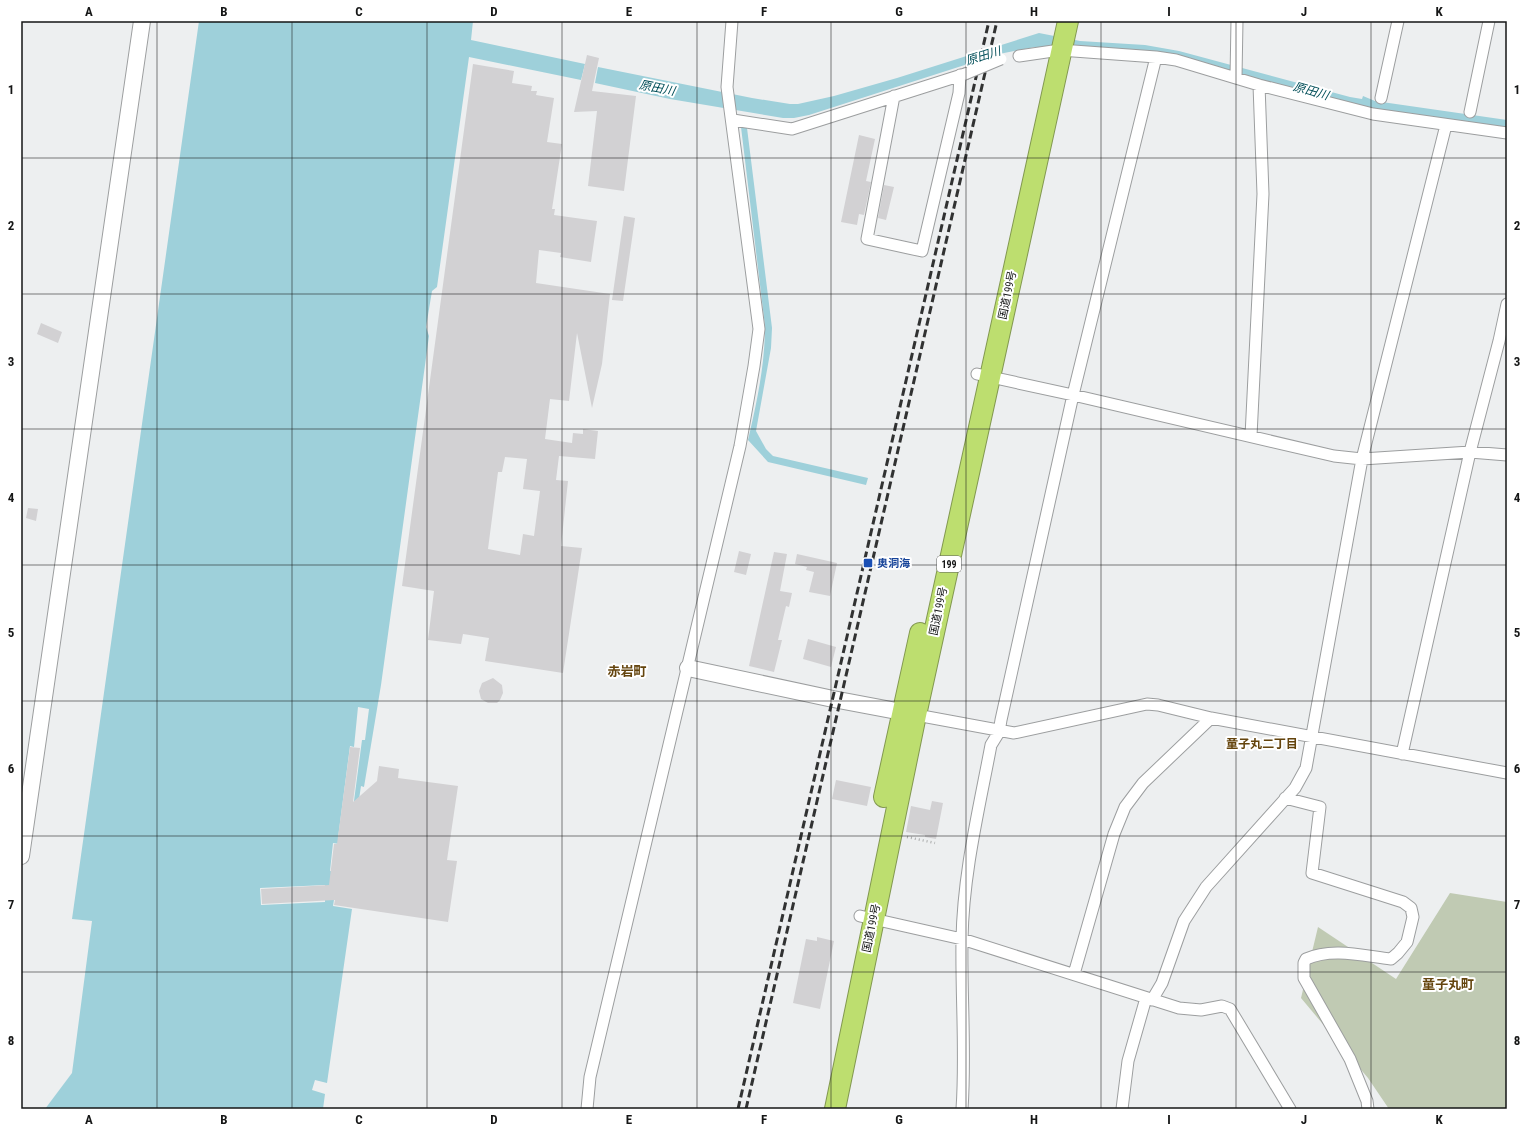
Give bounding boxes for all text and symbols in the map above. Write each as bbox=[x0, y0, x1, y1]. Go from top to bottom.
text: A bbox=[85, 4, 93, 19]
text: B bbox=[220, 4, 228, 19]
text: C bbox=[355, 4, 363, 19]
text: D bbox=[490, 4, 498, 19]
text: E bbox=[626, 4, 633, 19]
text: F bbox=[761, 4, 767, 19]
text: G bbox=[895, 4, 903, 19]
text: H bbox=[1030, 4, 1038, 19]
text: I bbox=[1167, 4, 1171, 19]
text: J bbox=[1301, 4, 1307, 19]
text: K bbox=[1435, 4, 1443, 19]
water label: 原田川 bbox=[964, 43, 1004, 68]
water label: 原田川 bbox=[638, 78, 678, 99]
water label: 原田川 bbox=[1292, 79, 1332, 103]
text: 1 bbox=[8, 82, 14, 97]
text: 1 bbox=[1514, 82, 1520, 97]
text: 2 bbox=[8, 218, 15, 233]
text: 2 bbox=[1514, 218, 1521, 233]
street label: 国道199号 bbox=[996, 270, 1019, 321]
text: 3 bbox=[8, 354, 14, 369]
text: 3 bbox=[1514, 354, 1520, 369]
text: 4 bbox=[8, 490, 15, 505]
text: 4 bbox=[1514, 490, 1521, 505]
road number: 199 bbox=[937, 556, 961, 572]
marker: 奥洞海 bbox=[862, 557, 874, 569]
place label: 奥洞海 bbox=[877, 557, 910, 570]
street label: 国道199号 bbox=[927, 586, 950, 637]
text: 5 bbox=[8, 625, 15, 640]
text: 5 bbox=[1514, 625, 1521, 640]
district label: 赤岩町 bbox=[607, 664, 647, 679]
district label: 童子丸二丁目 bbox=[1226, 737, 1298, 751]
text: 6 bbox=[8, 761, 15, 776]
text: 6 bbox=[1514, 761, 1521, 776]
text: 7 bbox=[8, 897, 15, 912]
text: 7 bbox=[1514, 897, 1521, 912]
street label: 国道199号 bbox=[860, 903, 883, 954]
district label: 童子丸町 bbox=[1422, 977, 1474, 992]
text: 8 bbox=[8, 1033, 14, 1048]
text: 8 bbox=[1514, 1033, 1520, 1048]
text: A bbox=[85, 1112, 93, 1127]
text: B bbox=[220, 1112, 228, 1127]
text: C bbox=[355, 1112, 363, 1127]
text: D bbox=[490, 1112, 498, 1127]
text: E bbox=[626, 1112, 633, 1127]
text: F bbox=[761, 1112, 767, 1127]
text: G bbox=[895, 1112, 903, 1127]
text: H bbox=[1030, 1112, 1038, 1127]
text: I bbox=[1167, 1112, 1171, 1127]
text: J bbox=[1301, 1112, 1307, 1127]
text: K bbox=[1435, 1112, 1443, 1127]

